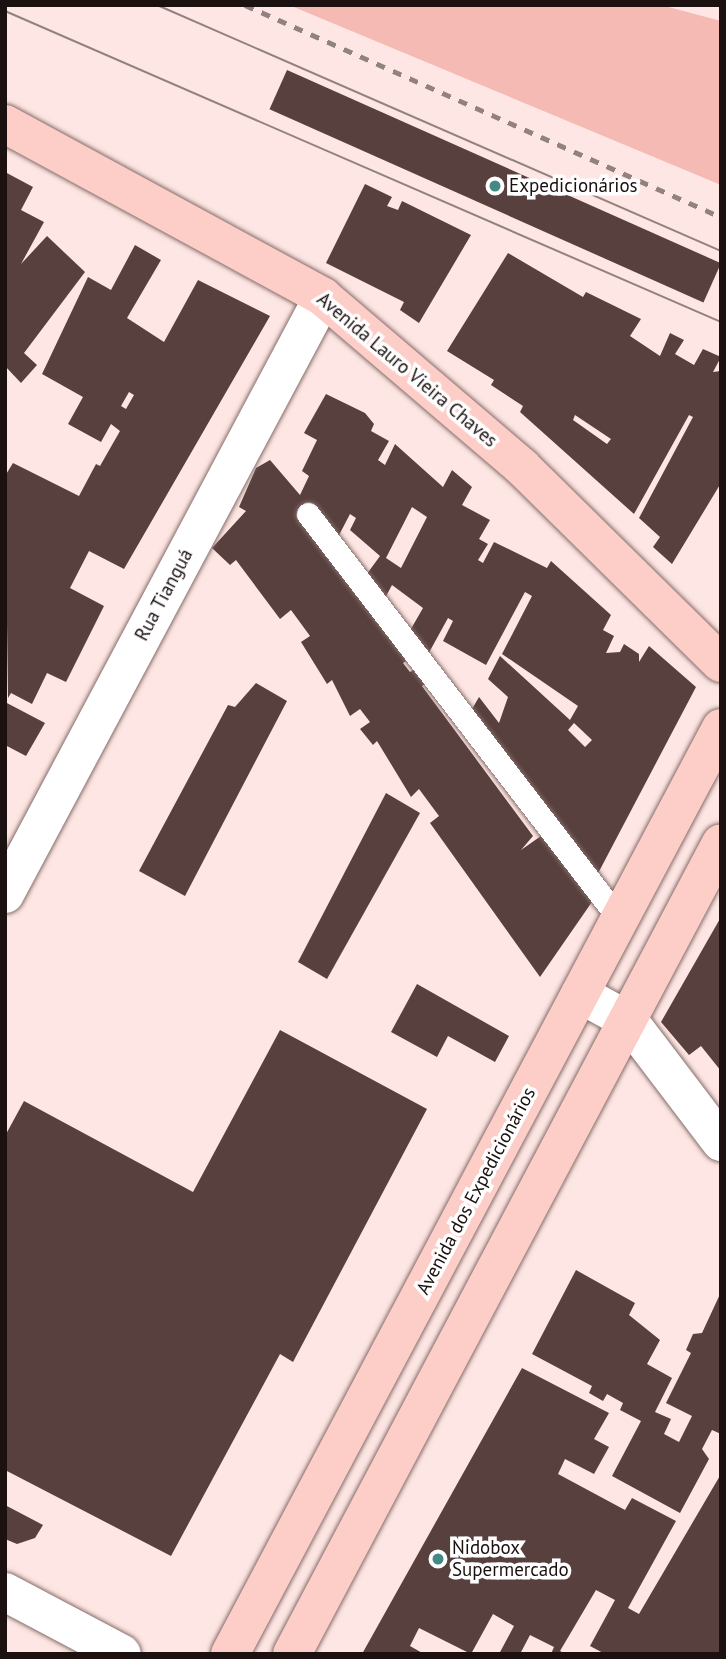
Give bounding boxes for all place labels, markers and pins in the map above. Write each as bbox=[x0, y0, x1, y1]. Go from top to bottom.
place label: Expedicionários bbox=[509, 175, 638, 197]
marker: Expedicionários bbox=[487, 178, 503, 194]
place label: Nidobox Supermercado bbox=[452, 1537, 569, 1581]
marker: Nidobox Supermercado bbox=[430, 1551, 446, 1567]

